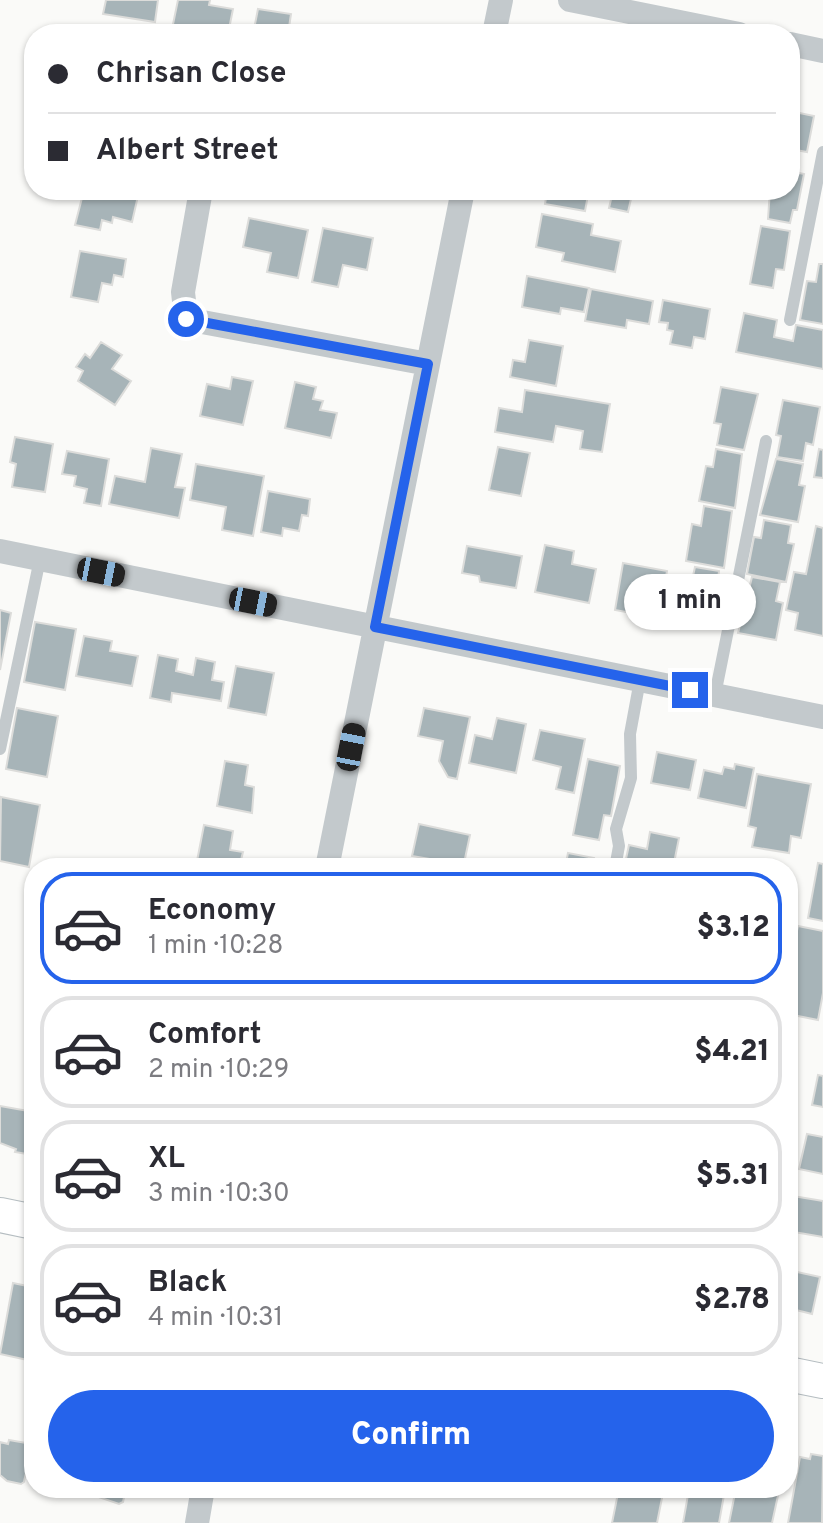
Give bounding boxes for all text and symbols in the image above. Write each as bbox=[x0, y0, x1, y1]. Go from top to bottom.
text: Chrisan Close bbox=[96, 56, 286, 93]
text: Albert Street bbox=[96, 133, 278, 170]
route start bbox=[168, 301, 204, 337]
car bbox=[75, 556, 127, 588]
callout: 1 min bbox=[624, 574, 756, 630]
text: 1 min bbox=[658, 585, 722, 618]
car bbox=[227, 586, 279, 618]
route end bbox=[672, 672, 708, 708]
car bbox=[335, 721, 367, 773]
icon: car bbox=[52, 892, 124, 964]
text: Economy bbox=[148, 893, 276, 930]
text: $3.12 bbox=[697, 910, 770, 947]
text: 1 min · 10:28 bbox=[148, 930, 283, 963]
icon: car bbox=[52, 1016, 124, 1088]
text: Comfort bbox=[148, 1017, 261, 1054]
text: $4.21 bbox=[694, 1034, 770, 1071]
text: 2 min · 10:29 bbox=[148, 1054, 289, 1087]
icon: car bbox=[52, 1140, 124, 1212]
text: XL bbox=[148, 1141, 185, 1178]
text: $5.31 bbox=[696, 1158, 770, 1195]
text: 3 min · 10:30 bbox=[148, 1178, 290, 1211]
icon: car bbox=[52, 1264, 124, 1336]
text: Black bbox=[148, 1265, 227, 1302]
text: $2.78 bbox=[694, 1282, 770, 1319]
text: 4 min · 10:31 bbox=[148, 1302, 283, 1335]
button: Confirm bbox=[48, 1390, 774, 1482]

